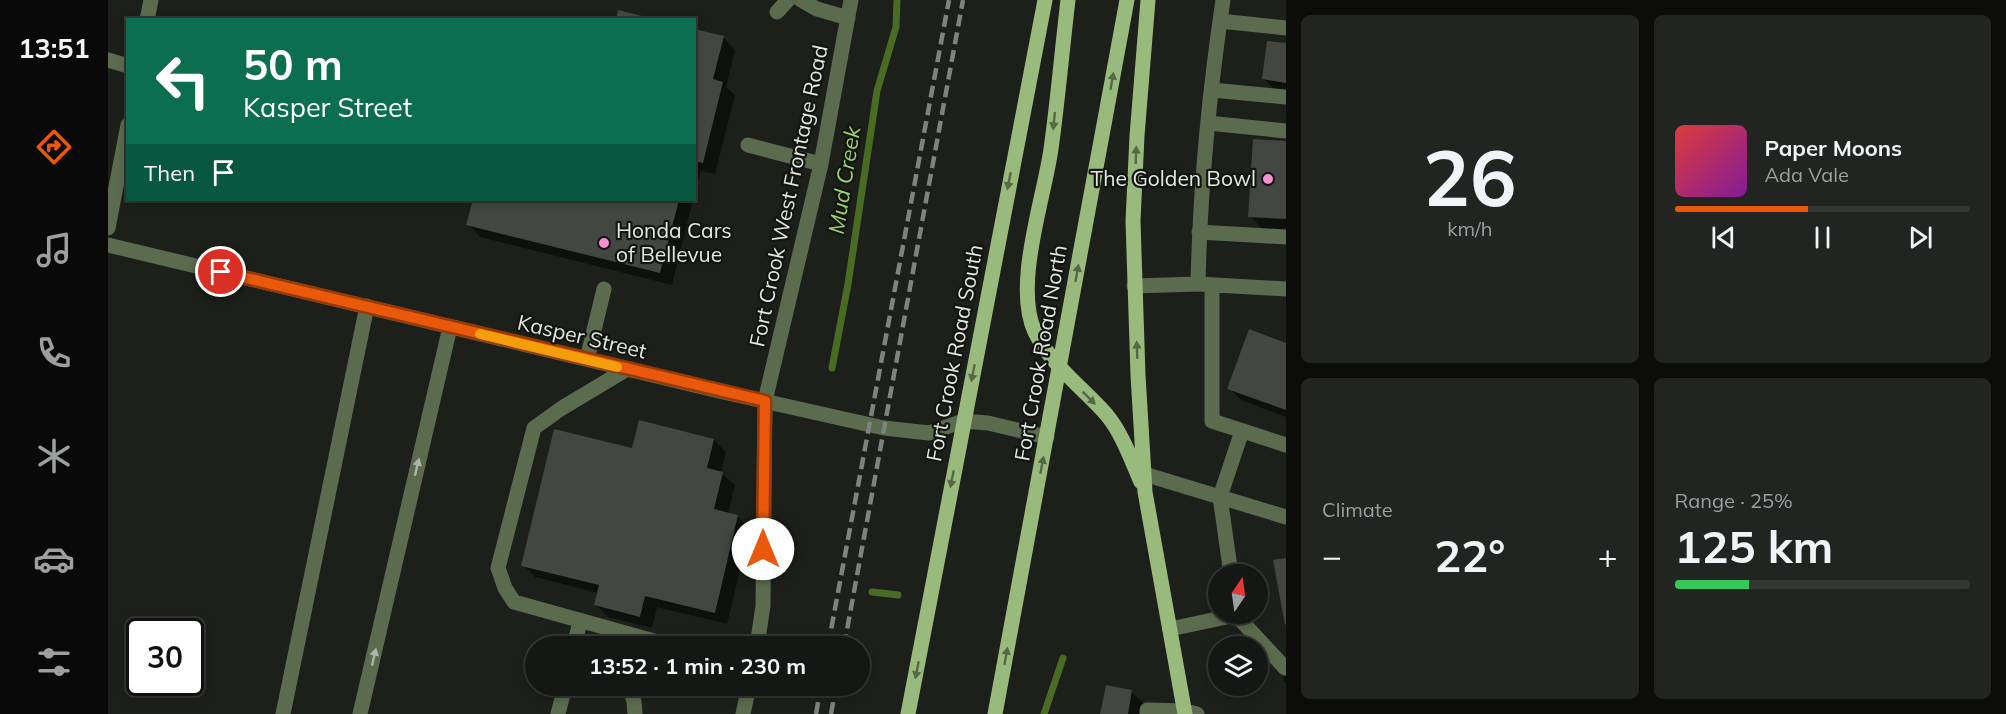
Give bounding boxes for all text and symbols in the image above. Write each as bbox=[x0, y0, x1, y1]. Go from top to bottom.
text: 13:51 bbox=[18, 31, 90, 65]
text: 50 m bbox=[243, 38, 343, 91]
icon: left bbox=[144, 42, 222, 120]
street label: Fort Crook West Frontage Road bbox=[743, 43, 833, 349]
one-way arrow bbox=[1108, 72, 1117, 91]
text: Kasper Street bbox=[243, 90, 412, 124]
one-way arrow bbox=[1049, 111, 1059, 130]
water label: Mud Creek bbox=[822, 123, 866, 236]
icon: directions bbox=[33, 126, 75, 168]
text: 26 bbox=[1423, 128, 1517, 226]
text: Paper Moons bbox=[1765, 134, 1902, 162]
one-way arrow bbox=[1131, 146, 1141, 165]
icon: arrive bbox=[207, 156, 240, 189]
text: Then bbox=[144, 159, 195, 187]
text: Ada Vale bbox=[1765, 162, 1849, 187]
place label: The Golden Bowl bbox=[1091, 165, 1256, 191]
one-way arrow bbox=[1004, 172, 1013, 191]
marker: The Golden Bowl bbox=[1261, 172, 1275, 186]
text: km/h bbox=[1447, 216, 1492, 241]
place label: Honda Cars of Bellevue bbox=[616, 217, 732, 267]
icon: previous bbox=[1707, 221, 1740, 254]
icon: pause bbox=[1806, 221, 1839, 254]
icon: next bbox=[1904, 221, 1937, 254]
icon: music bbox=[33, 229, 75, 271]
marker: Honda Cars of Bellevue bbox=[597, 236, 611, 250]
street label: Fort Crook Road South bbox=[920, 242, 988, 463]
street label: Fort Crook Road North bbox=[1008, 243, 1072, 463]
pin bbox=[195, 246, 246, 297]
icon: arrive bbox=[204, 255, 237, 288]
one-way arrow bbox=[1073, 263, 1082, 282]
street label: Kasper Street bbox=[515, 309, 649, 363]
icon: phone bbox=[33, 332, 75, 374]
one-way arrow bbox=[1133, 340, 1142, 359]
one-way arrow bbox=[968, 363, 977, 382]
one-way arrow bbox=[1082, 390, 1096, 404]
icon: climate bbox=[33, 435, 75, 477]
one-way arrow bbox=[1038, 455, 1047, 474]
one-way arrow bbox=[413, 458, 423, 476]
one-way arrow bbox=[948, 469, 957, 488]
text: Range · 25% bbox=[1675, 488, 1793, 513]
text: Climate bbox=[1322, 497, 1393, 522]
position arrow bbox=[731, 517, 795, 581]
text: 125 km bbox=[1675, 518, 1833, 574]
text: 22° bbox=[1434, 527, 1505, 583]
text: − bbox=[1322, 535, 1342, 576]
text: + bbox=[1598, 535, 1618, 576]
icon: car bbox=[33, 538, 75, 580]
north arrow bbox=[1208, 564, 1268, 624]
map controls bbox=[1208, 564, 1268, 696]
speed limit sign: 30 bbox=[126, 618, 204, 696]
button: layers bbox=[1208, 636, 1268, 696]
icon: filters bbox=[33, 641, 75, 683]
one-way arrow bbox=[1002, 647, 1011, 666]
one-way arrow bbox=[369, 648, 379, 666]
text: 13:52 · 1 min · 230 m bbox=[589, 652, 806, 680]
one-way arrow bbox=[912, 661, 921, 680]

